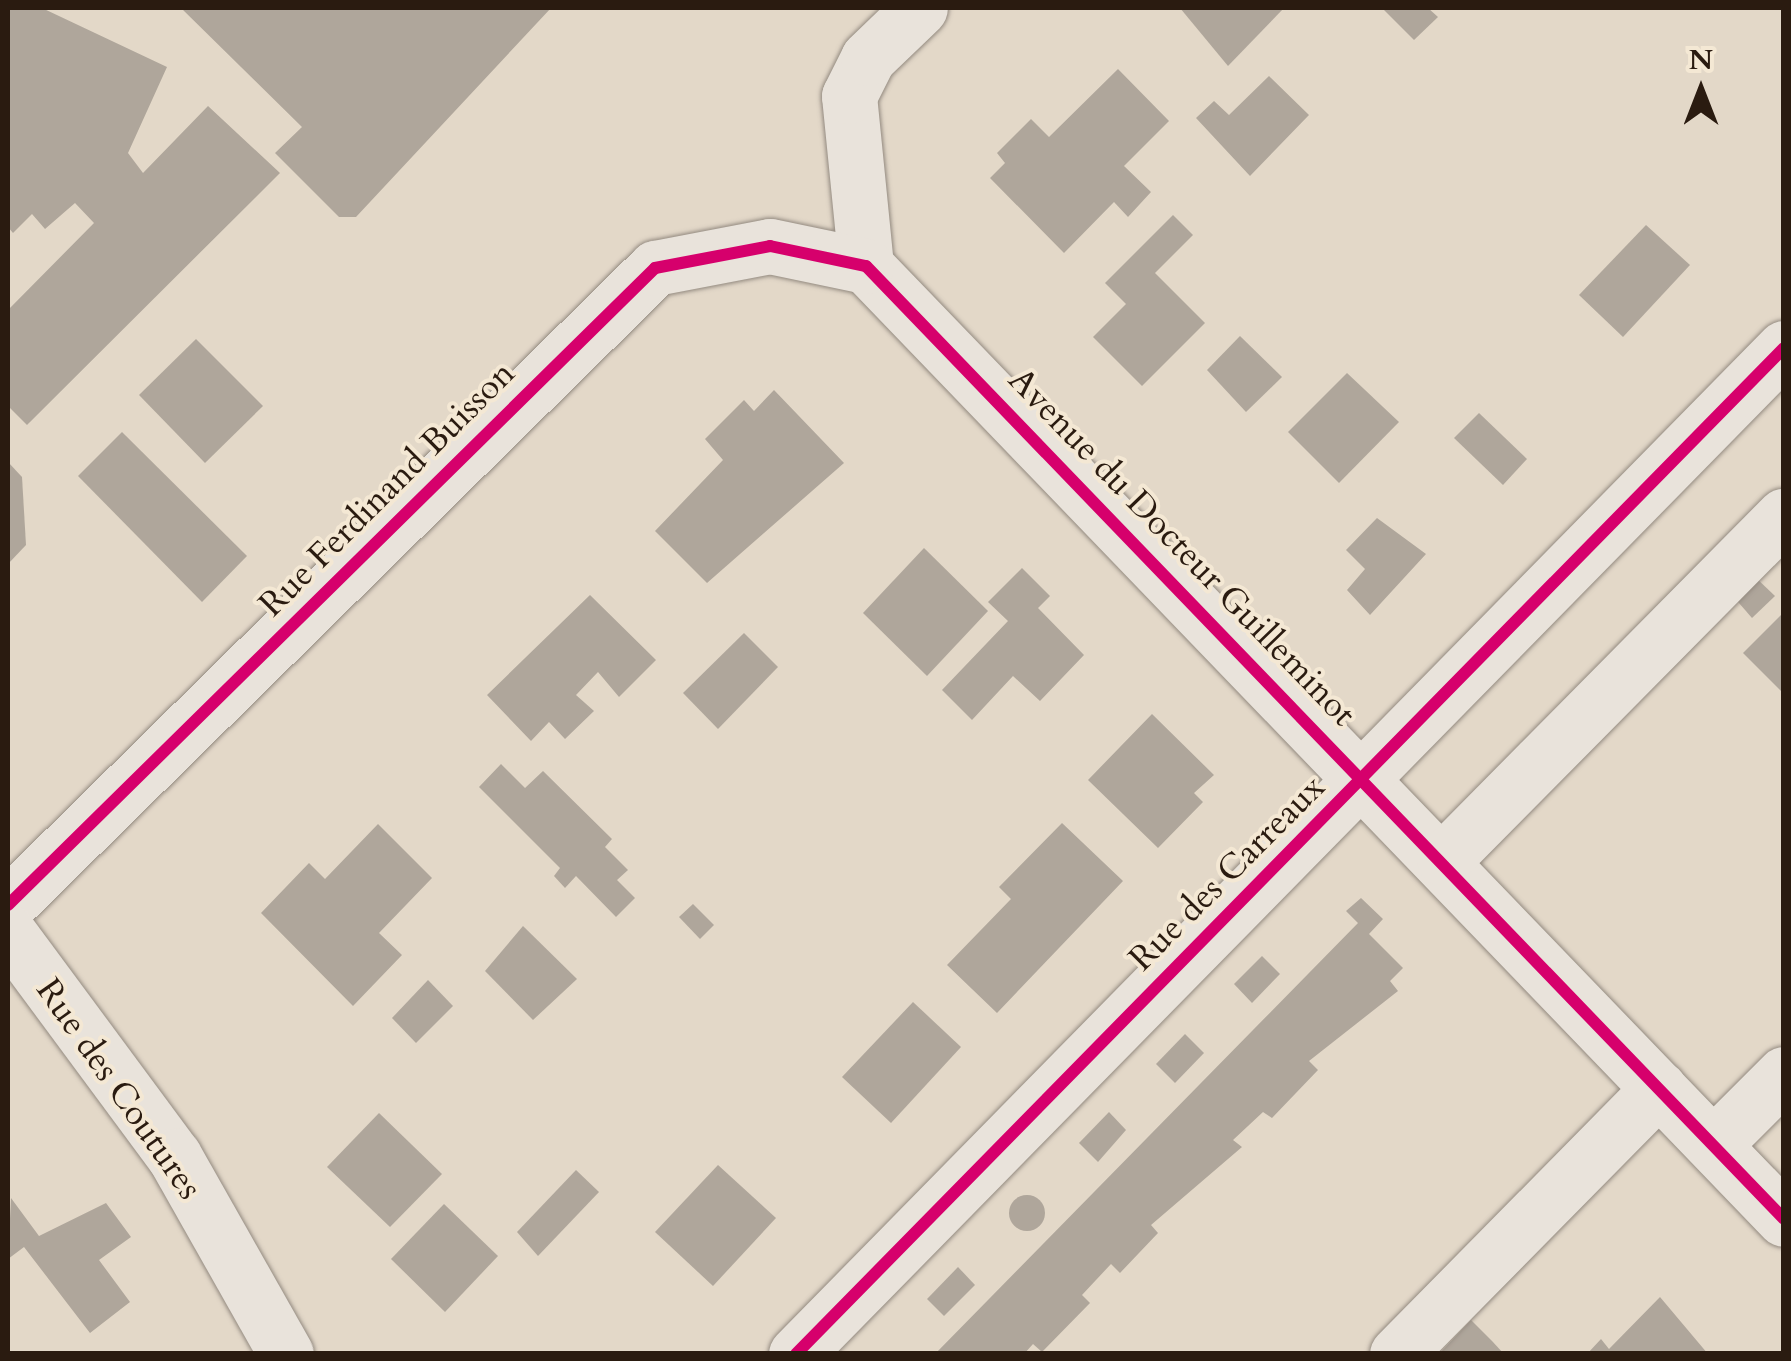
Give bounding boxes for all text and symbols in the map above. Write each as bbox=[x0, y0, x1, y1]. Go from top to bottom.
north arrow bbox=[1651, 40, 1751, 140]
text: N bbox=[1689, 41, 1713, 79]
street label: Rue Ferdinand Buisson bbox=[251, 353, 523, 625]
street label: Avenue du Docteur Guilleminot bbox=[1000, 359, 1364, 735]
street label: Rue des Carreaux bbox=[1120, 766, 1334, 980]
street label: Rue des Coutures bbox=[27, 971, 211, 1207]

